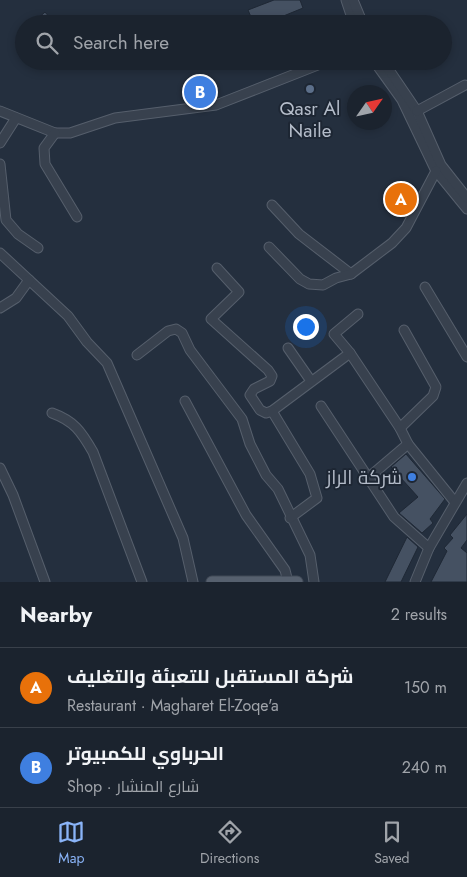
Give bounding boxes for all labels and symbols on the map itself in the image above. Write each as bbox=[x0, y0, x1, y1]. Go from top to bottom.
pin: B bbox=[184, 73, 216, 111]
marker: Qasr Al Naile bbox=[304, 83, 316, 95]
north arrow bbox=[347, 85, 392, 130]
place label: Qasr Al Naile bbox=[280, 95, 340, 144]
pin: A bbox=[385, 180, 417, 218]
your location bbox=[293, 314, 319, 340]
place label: شركة الراز bbox=[325, 464, 402, 491]
marker: شركة الراز bbox=[406, 471, 418, 483]

